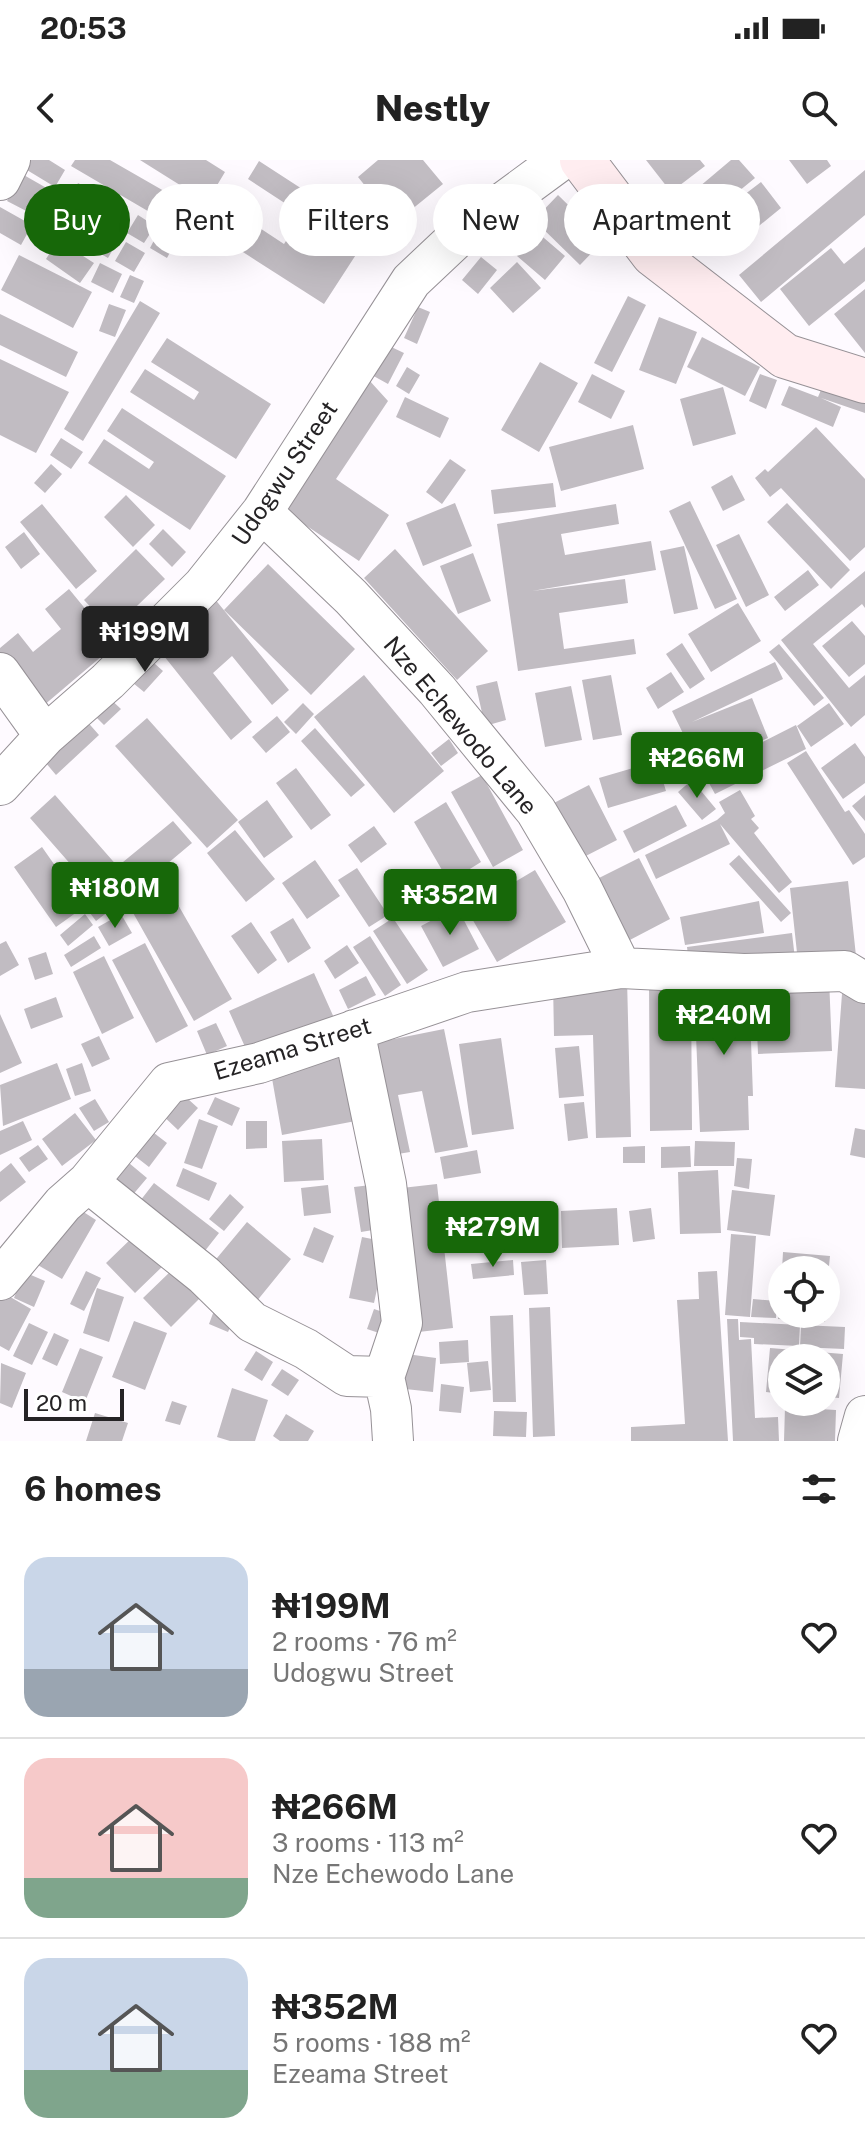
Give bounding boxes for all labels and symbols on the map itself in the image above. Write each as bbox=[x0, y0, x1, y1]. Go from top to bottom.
street label: Udogwu Street bbox=[225, 395, 343, 551]
pin: ₦199M bbox=[89, 606, 201, 674]
street label: Nze Echewodo Lane bbox=[378, 630, 544, 820]
pin: ₦266M bbox=[641, 732, 753, 800]
pin: ₦180M bbox=[59, 862, 171, 930]
pin: ₦352M bbox=[394, 869, 506, 937]
pin: ₦240M bbox=[668, 989, 780, 1057]
street label: Ezeama Street bbox=[210, 1011, 374, 1085]
pin: ₦279M bbox=[437, 1201, 549, 1269]
scale bar bbox=[24, 1385, 124, 1421]

